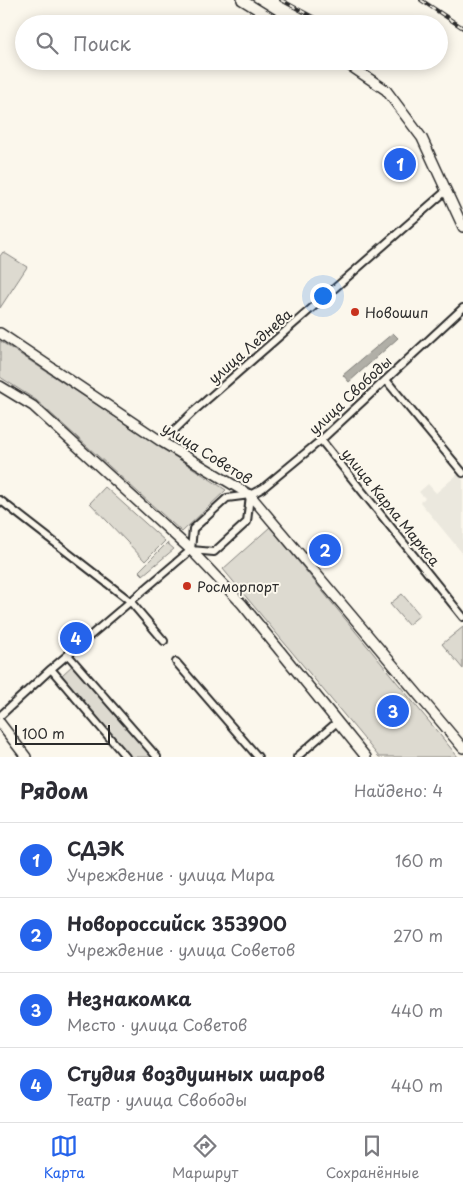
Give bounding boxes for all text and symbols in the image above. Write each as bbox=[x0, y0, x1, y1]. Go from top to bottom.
search box bbox=[15, 15, 448, 70]
icon: search bbox=[33, 29, 61, 57]
text: Поиск bbox=[73, 29, 131, 57]
pin: 1 bbox=[384, 145, 416, 183]
your location bbox=[310, 283, 336, 309]
place label: Новошип bbox=[365, 302, 428, 323]
street label: улица Леднева bbox=[204, 304, 297, 388]
marker: Новошип bbox=[349, 306, 361, 318]
street label: улица Свободы bbox=[304, 351, 396, 439]
street label: улица Советов bbox=[158, 417, 256, 489]
street label: улица Карла Маркса bbox=[337, 444, 445, 571]
pin: 2 bbox=[309, 531, 341, 569]
place label: Росморпорт bbox=[197, 576, 279, 597]
marker: Росморпорт bbox=[181, 580, 193, 592]
pin: 4 bbox=[60, 619, 92, 657]
pin: 3 bbox=[377, 692, 409, 730]
scale bar bbox=[15, 722, 110, 745]
text: 100 m bbox=[22, 723, 65, 744]
text: Рядом bbox=[20, 774, 88, 806]
text: Найдено: 4 bbox=[354, 778, 443, 802]
text: СДЭК bbox=[67, 834, 124, 862]
text: 1 bbox=[32, 848, 40, 872]
text: 160 m bbox=[395, 848, 443, 872]
text: Учреждение · улица Мира bbox=[67, 862, 275, 886]
text: Новороссийск 353900 bbox=[67, 909, 287, 937]
text: 2 bbox=[30, 923, 42, 947]
text: 270 m bbox=[393, 923, 443, 947]
text: Учреждение · улица Советов bbox=[67, 937, 295, 961]
text: Незнакомка bbox=[67, 984, 191, 1012]
text: 3 bbox=[31, 998, 41, 1022]
text: 440 m bbox=[391, 998, 443, 1022]
text: Место · улица Советов bbox=[67, 1012, 247, 1036]
text: Студия воздушных шаров bbox=[67, 1059, 325, 1087]
text: 4 bbox=[31, 1073, 41, 1097]
text: 440 m bbox=[391, 1073, 443, 1097]
text: Театр · улица Свободы bbox=[67, 1087, 247, 1111]
tab: Карта bbox=[44, 1132, 85, 1183]
tab: Маршрут bbox=[172, 1132, 238, 1183]
tab: Сохранённые bbox=[326, 1132, 419, 1183]

